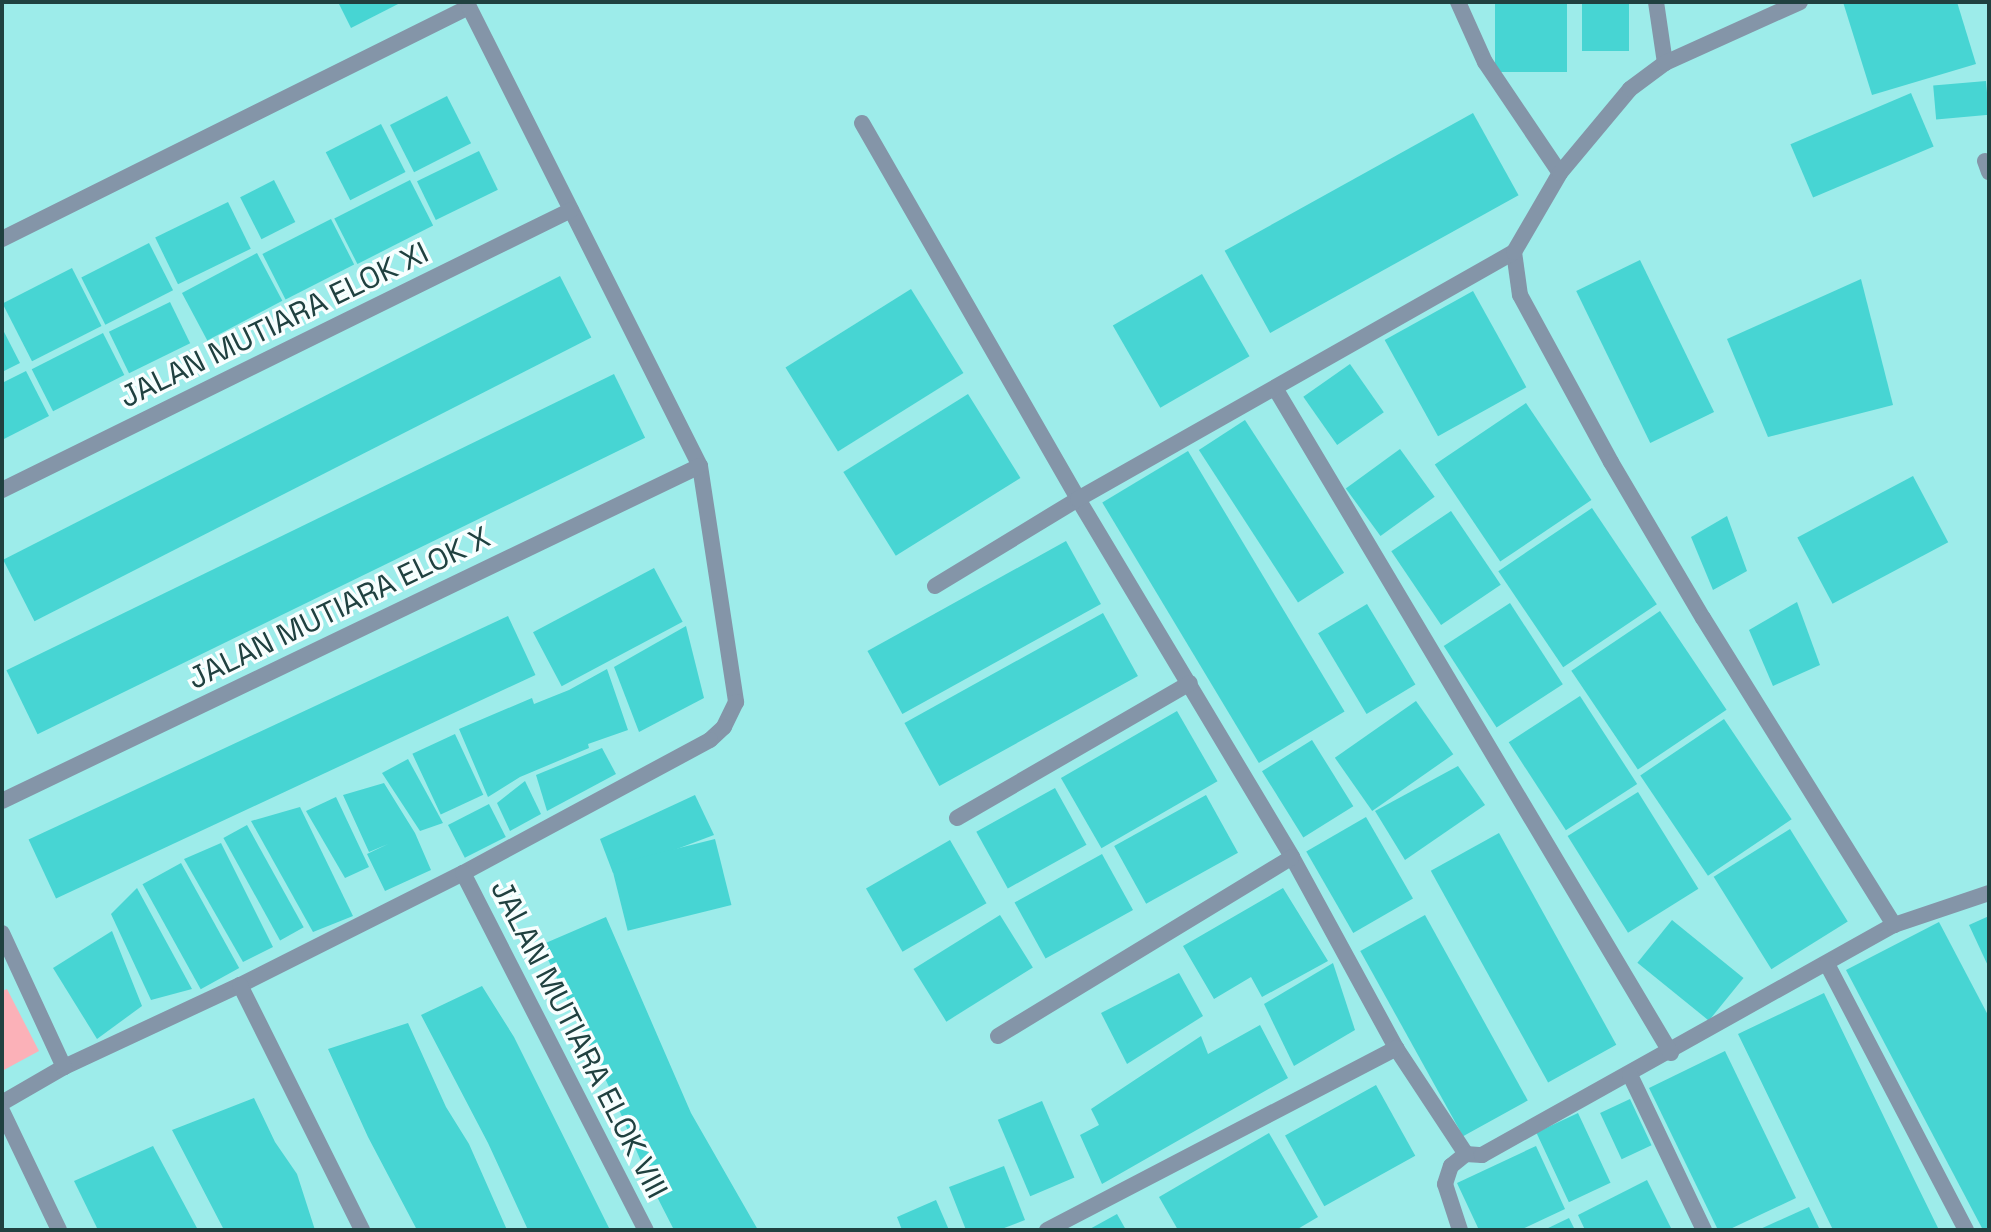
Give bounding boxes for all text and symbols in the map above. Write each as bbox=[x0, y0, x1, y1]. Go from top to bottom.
street label: JALAN MUTIARA ELOK XI bbox=[114, 234, 434, 416]
street label: JALAN MUTIARA ELOK X bbox=[182, 519, 496, 697]
street label: JALAN MUTIARA ELOK VIII bbox=[483, 873, 675, 1205]

